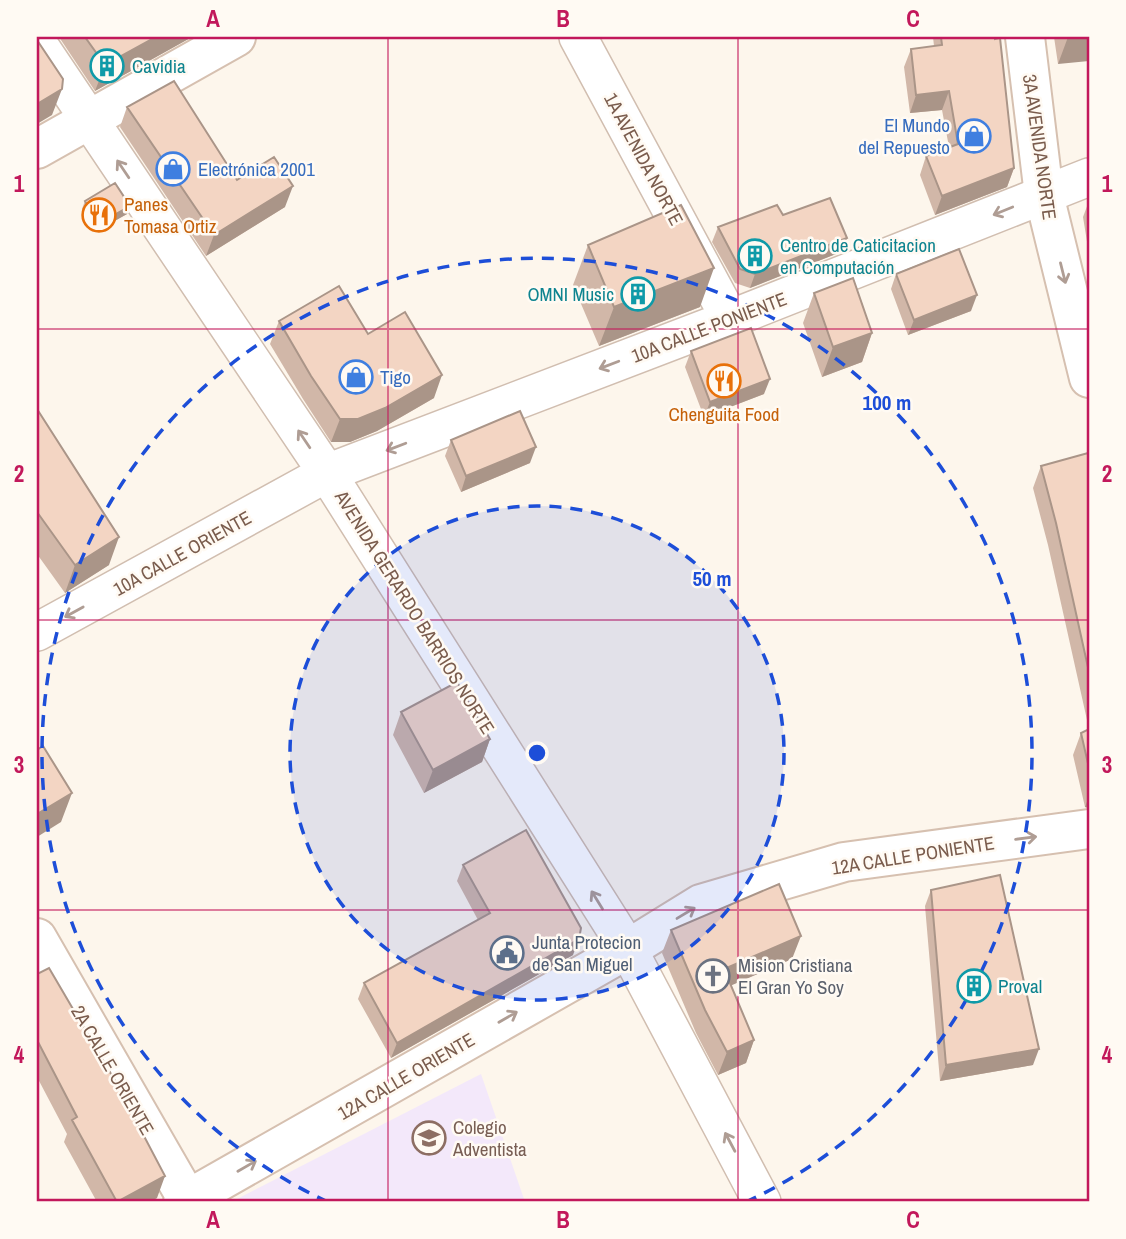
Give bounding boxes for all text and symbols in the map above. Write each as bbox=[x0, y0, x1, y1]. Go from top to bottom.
text: A bbox=[206, 3, 220, 34]
text: B bbox=[556, 3, 570, 34]
text: C bbox=[906, 3, 920, 34]
building icon: Cavidia bbox=[88, 47, 126, 85]
place label: Cavidia bbox=[132, 53, 186, 79]
street label: 3A AVENIDA NORTE bbox=[1017, 73, 1063, 221]
street label: 1A AVENIDA NORTE bbox=[598, 88, 690, 230]
place label: El Mundo del Repuesto bbox=[858, 112, 950, 160]
shop icon: El Mundo del Repuesto bbox=[955, 117, 993, 155]
shop icon: Electrónica 2001 bbox=[154, 150, 192, 188]
place label: Electrónica 2001 bbox=[198, 156, 315, 182]
one-way arrow bbox=[115, 159, 129, 179]
text: 1 bbox=[14, 168, 25, 199]
text: 1 bbox=[1102, 168, 1113, 199]
place label: Panes Tomasa Ortiz bbox=[124, 191, 217, 239]
restaurant icon: Panes Tomasa Ortiz bbox=[80, 196, 118, 234]
one-way arrow bbox=[993, 206, 1014, 219]
place label: Centro de Caticitacion en Computación bbox=[780, 232, 936, 280]
building icon: Centro de Caticitacion en Computación bbox=[736, 237, 774, 275]
one-way arrow bbox=[1057, 261, 1070, 284]
building icon: OMNI Music bbox=[619, 275, 657, 313]
place label: OMNI Music bbox=[527, 281, 614, 307]
street label: 10A CALLE PONIENTE bbox=[628, 285, 790, 369]
shop icon: Tigo bbox=[337, 358, 375, 396]
one-way arrow bbox=[598, 360, 620, 373]
restaurant icon: Chenguita Food bbox=[705, 362, 743, 400]
place label: Tigo bbox=[380, 364, 411, 390]
text: 100 m bbox=[863, 388, 911, 417]
place label: Chenguita Food bbox=[669, 401, 779, 427]
one-way arrow bbox=[297, 430, 311, 449]
one-way arrow bbox=[386, 442, 408, 454]
text: 2 bbox=[14, 458, 24, 489]
text: 2 bbox=[1102, 458, 1112, 489]
street label: AVENIDA GERARDO BARRIOS NORTE bbox=[329, 484, 501, 739]
street label: 10A CALLE ORIENTE bbox=[108, 504, 256, 602]
text: 50 m bbox=[692, 564, 732, 593]
one-way arrow bbox=[64, 606, 85, 619]
centre of rings bbox=[525, 741, 549, 765]
text: 3 bbox=[14, 749, 24, 780]
text: 3 bbox=[1102, 749, 1112, 780]
street label: 12A CALLE PONIENTE bbox=[830, 829, 996, 881]
one-way arrow bbox=[1014, 832, 1037, 845]
one-way arrow bbox=[589, 890, 603, 910]
one-way arrow bbox=[676, 906, 696, 920]
place label: Junta Protecion de San Miguel bbox=[532, 929, 641, 977]
public building icon: Junta Protecion de San Miguel bbox=[488, 934, 526, 972]
place label: Mision Cristiana El Gran Yo Soy bbox=[738, 952, 853, 1000]
church icon: Mision Cristiana El Gran Yo Soy bbox=[694, 957, 732, 995]
building icon: Proval bbox=[955, 967, 993, 1005]
place label: Proval bbox=[998, 973, 1042, 999]
street label: 2A CALLE ORIENTE bbox=[65, 1001, 161, 1139]
one-way arrow bbox=[498, 1010, 518, 1024]
street label: 12A CALLE ORIENTE bbox=[333, 1026, 479, 1126]
text: 4 bbox=[14, 1039, 25, 1070]
text: 4 bbox=[1102, 1039, 1113, 1070]
place label: Colegio Adventista bbox=[452, 1114, 527, 1162]
school or university icon: Colegio Adventista bbox=[410, 1119, 448, 1157]
one-way arrow bbox=[723, 1132, 736, 1153]
one-way arrow bbox=[236, 1159, 256, 1173]
text: A bbox=[206, 1204, 220, 1235]
text: B bbox=[556, 1204, 570, 1235]
text: C bbox=[906, 1204, 920, 1235]

